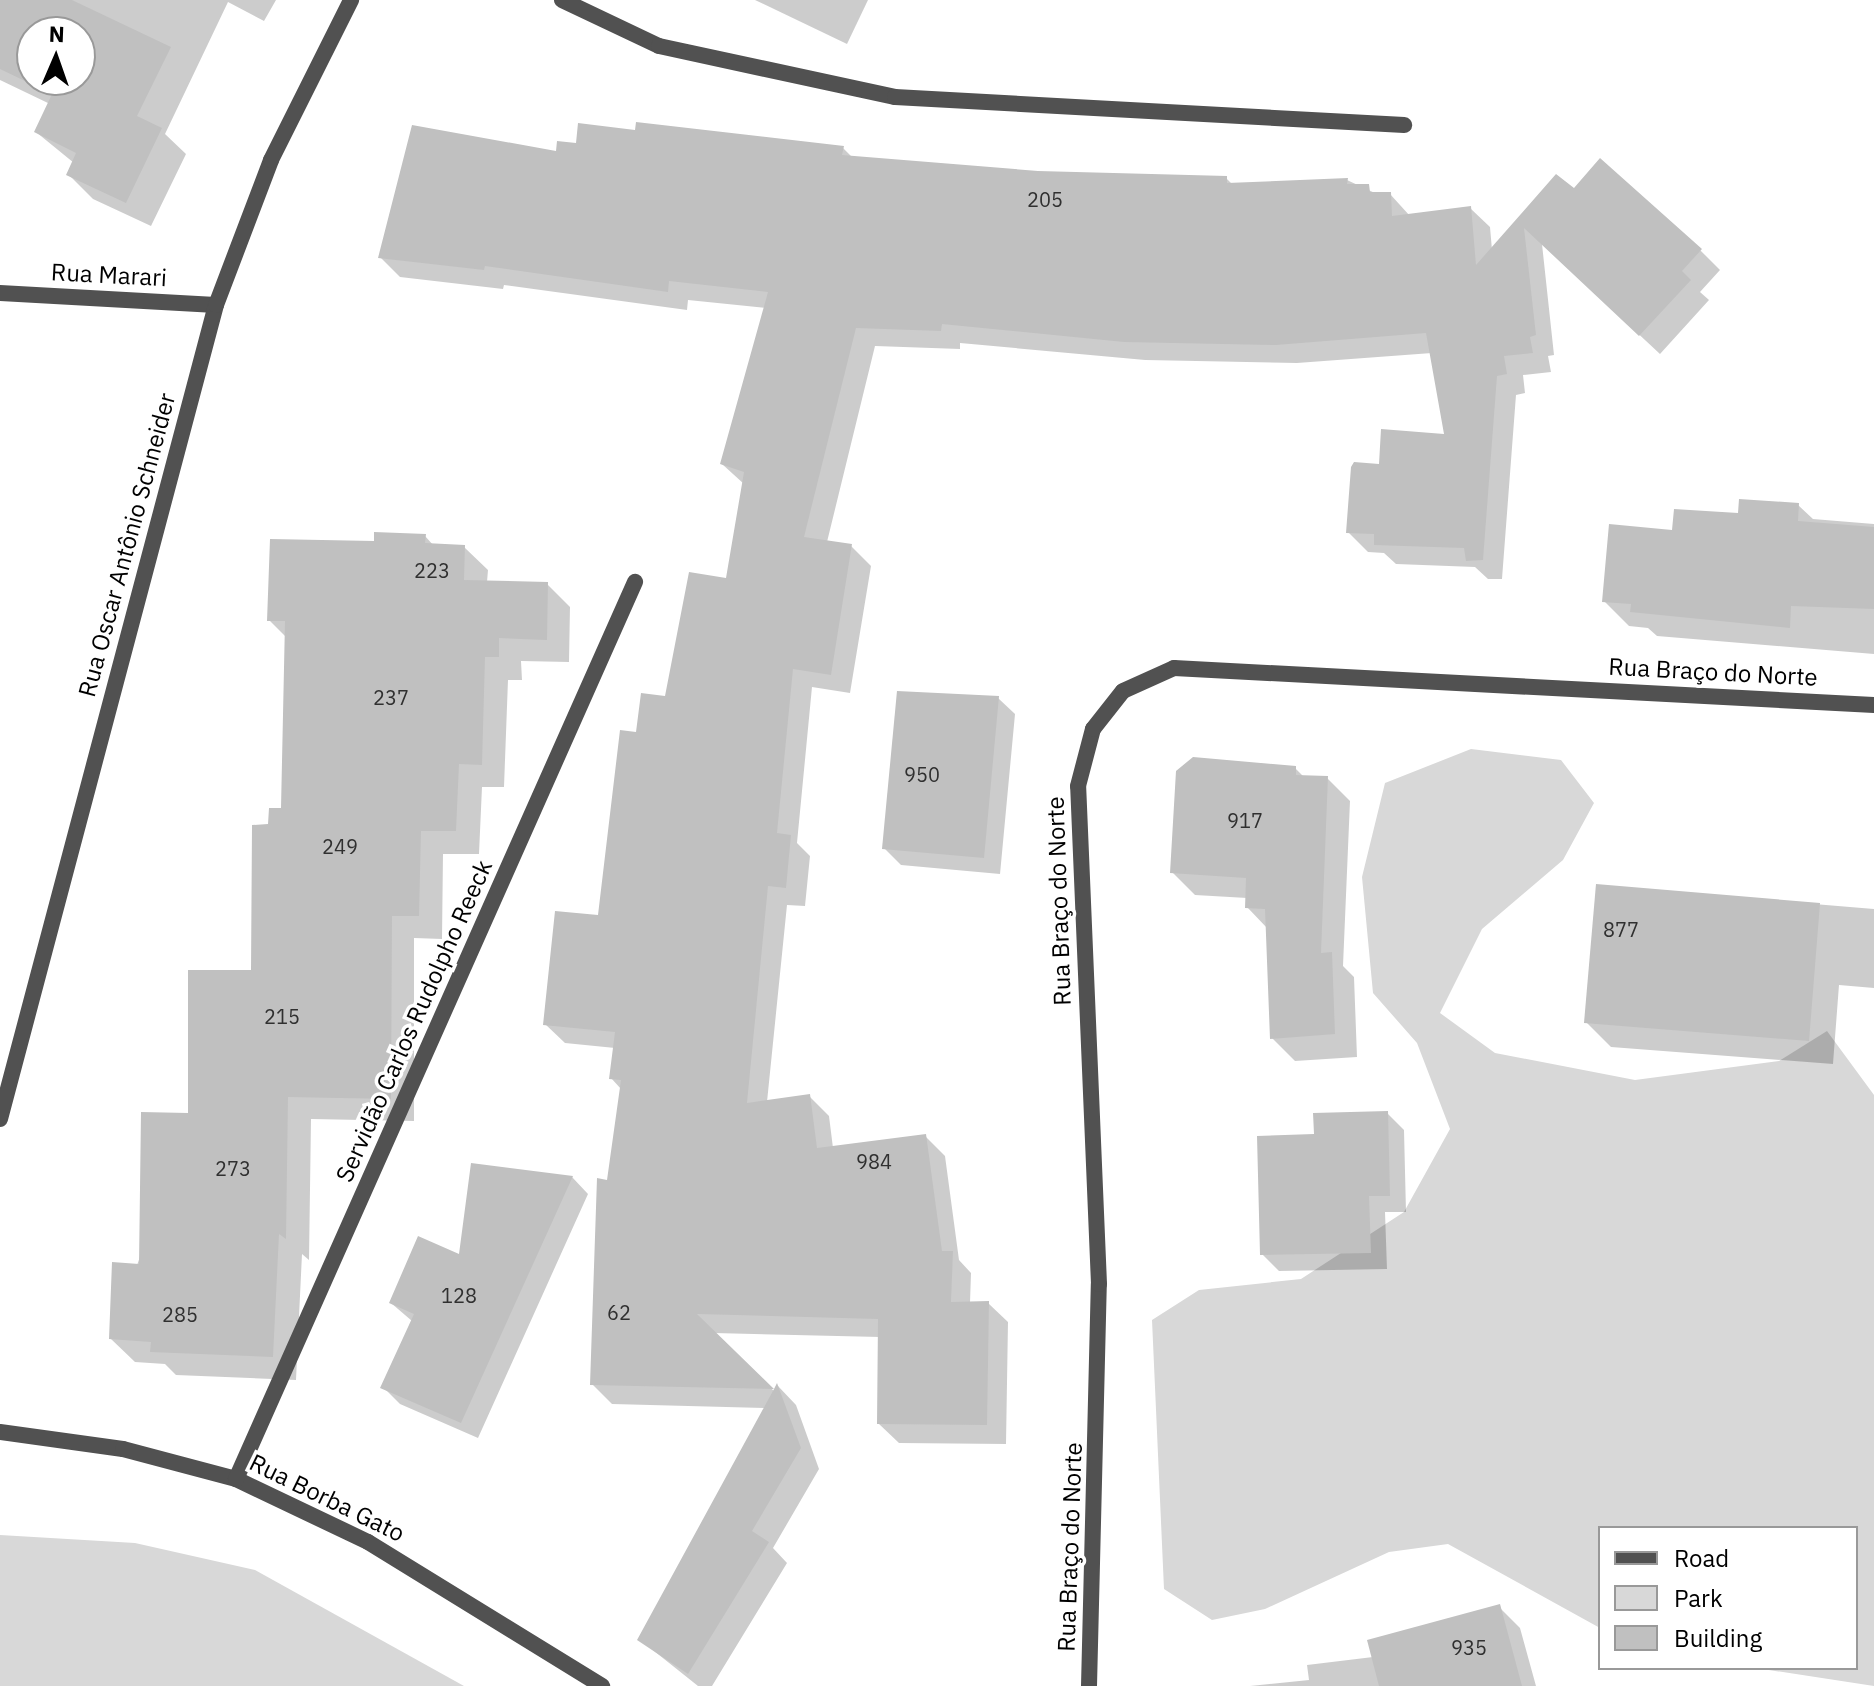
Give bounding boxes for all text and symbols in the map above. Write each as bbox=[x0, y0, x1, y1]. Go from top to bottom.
north arrow bbox=[16, 16, 96, 96]
text: N bbox=[48, 19, 65, 48]
house number: 205 bbox=[1027, 187, 1063, 211]
street label: Rua Marari bbox=[50, 258, 168, 292]
street label: Rua Oscar Antônio Schneider bbox=[73, 390, 181, 700]
house number: 223 bbox=[414, 558, 450, 582]
street label: Rua Braço do Norte bbox=[1608, 652, 1818, 692]
house number: 237 bbox=[373, 685, 409, 709]
house number: 950 bbox=[904, 762, 940, 786]
street label: Rua Braço do Norte bbox=[1041, 796, 1077, 1006]
house number: 917 bbox=[1227, 808, 1263, 832]
house number: 249 bbox=[322, 834, 358, 858]
street label: Servidão Carlos Rudolpho Reeck bbox=[330, 856, 498, 1186]
house number: 877 bbox=[1603, 917, 1639, 941]
house number: 215 bbox=[264, 1004, 300, 1028]
house number: 984 bbox=[856, 1149, 892, 1173]
house number: 273 bbox=[215, 1156, 251, 1180]
house number: 128 bbox=[441, 1283, 477, 1307]
house number: 62 bbox=[607, 1300, 631, 1324]
house number: 285 bbox=[162, 1302, 198, 1326]
street label: Rua Braço do Norte bbox=[1052, 1442, 1088, 1652]
street label: Rua Borba Gato bbox=[245, 1448, 409, 1548]
legend bbox=[1598, 1526, 1858, 1670]
text: Road bbox=[1674, 1542, 1729, 1574]
text: Park bbox=[1674, 1582, 1723, 1614]
text: Building bbox=[1674, 1622, 1762, 1654]
house number: 935 bbox=[1451, 1635, 1487, 1659]

